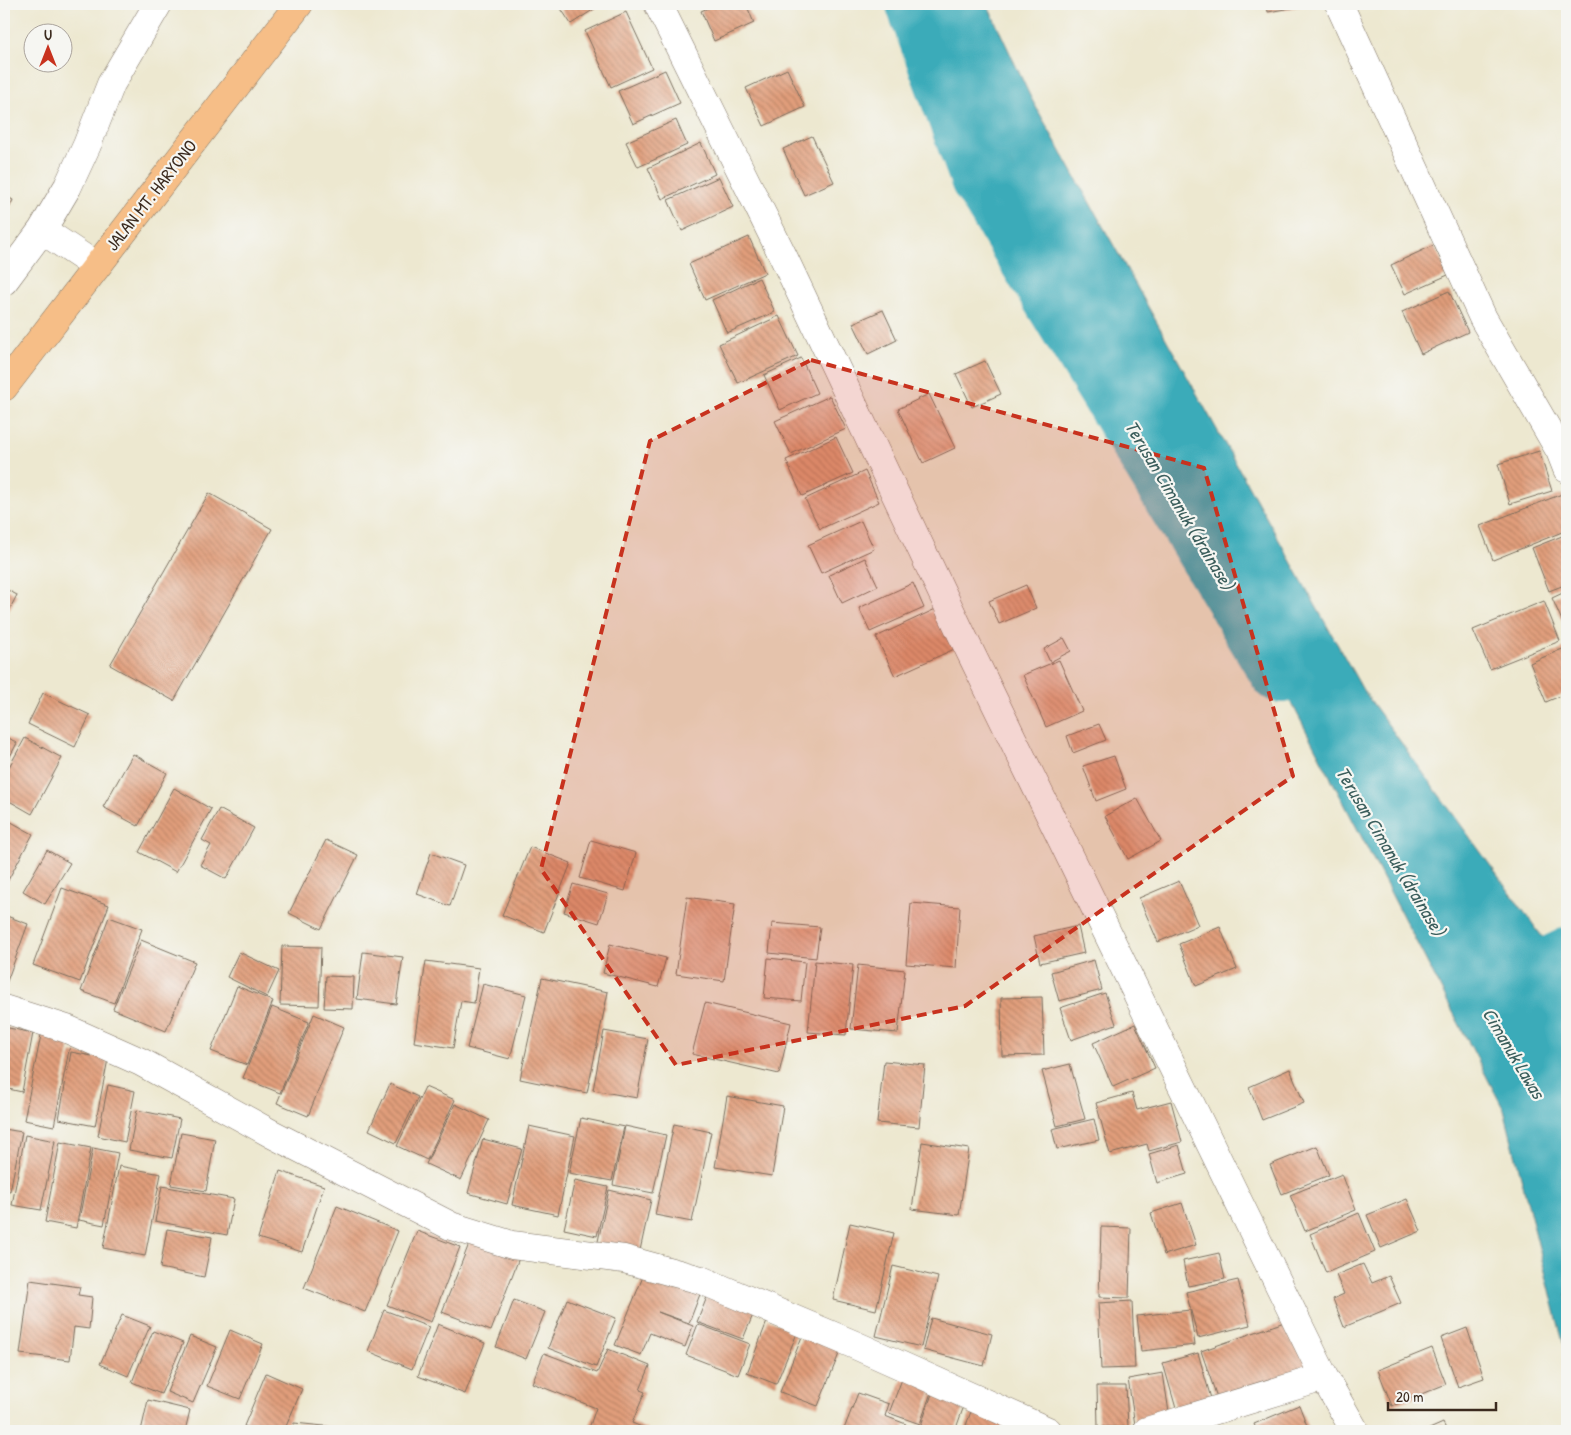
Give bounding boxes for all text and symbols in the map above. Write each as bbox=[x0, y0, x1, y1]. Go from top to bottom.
north arrow bbox=[22, 22, 72, 72]
text: U bbox=[44, 25, 52, 44]
street label: JALAN MT. HARYONO bbox=[100, 134, 202, 256]
water label: Terusan Cimanuk (drainase) bbox=[1119, 416, 1242, 596]
water label: Terusan Cimanuk (drainase) bbox=[1330, 762, 1453, 942]
water label: Cimanuk Lawas bbox=[1477, 1003, 1552, 1105]
scale bar bbox=[1388, 1380, 1496, 1412]
text: 20 m bbox=[1396, 1386, 1423, 1407]

